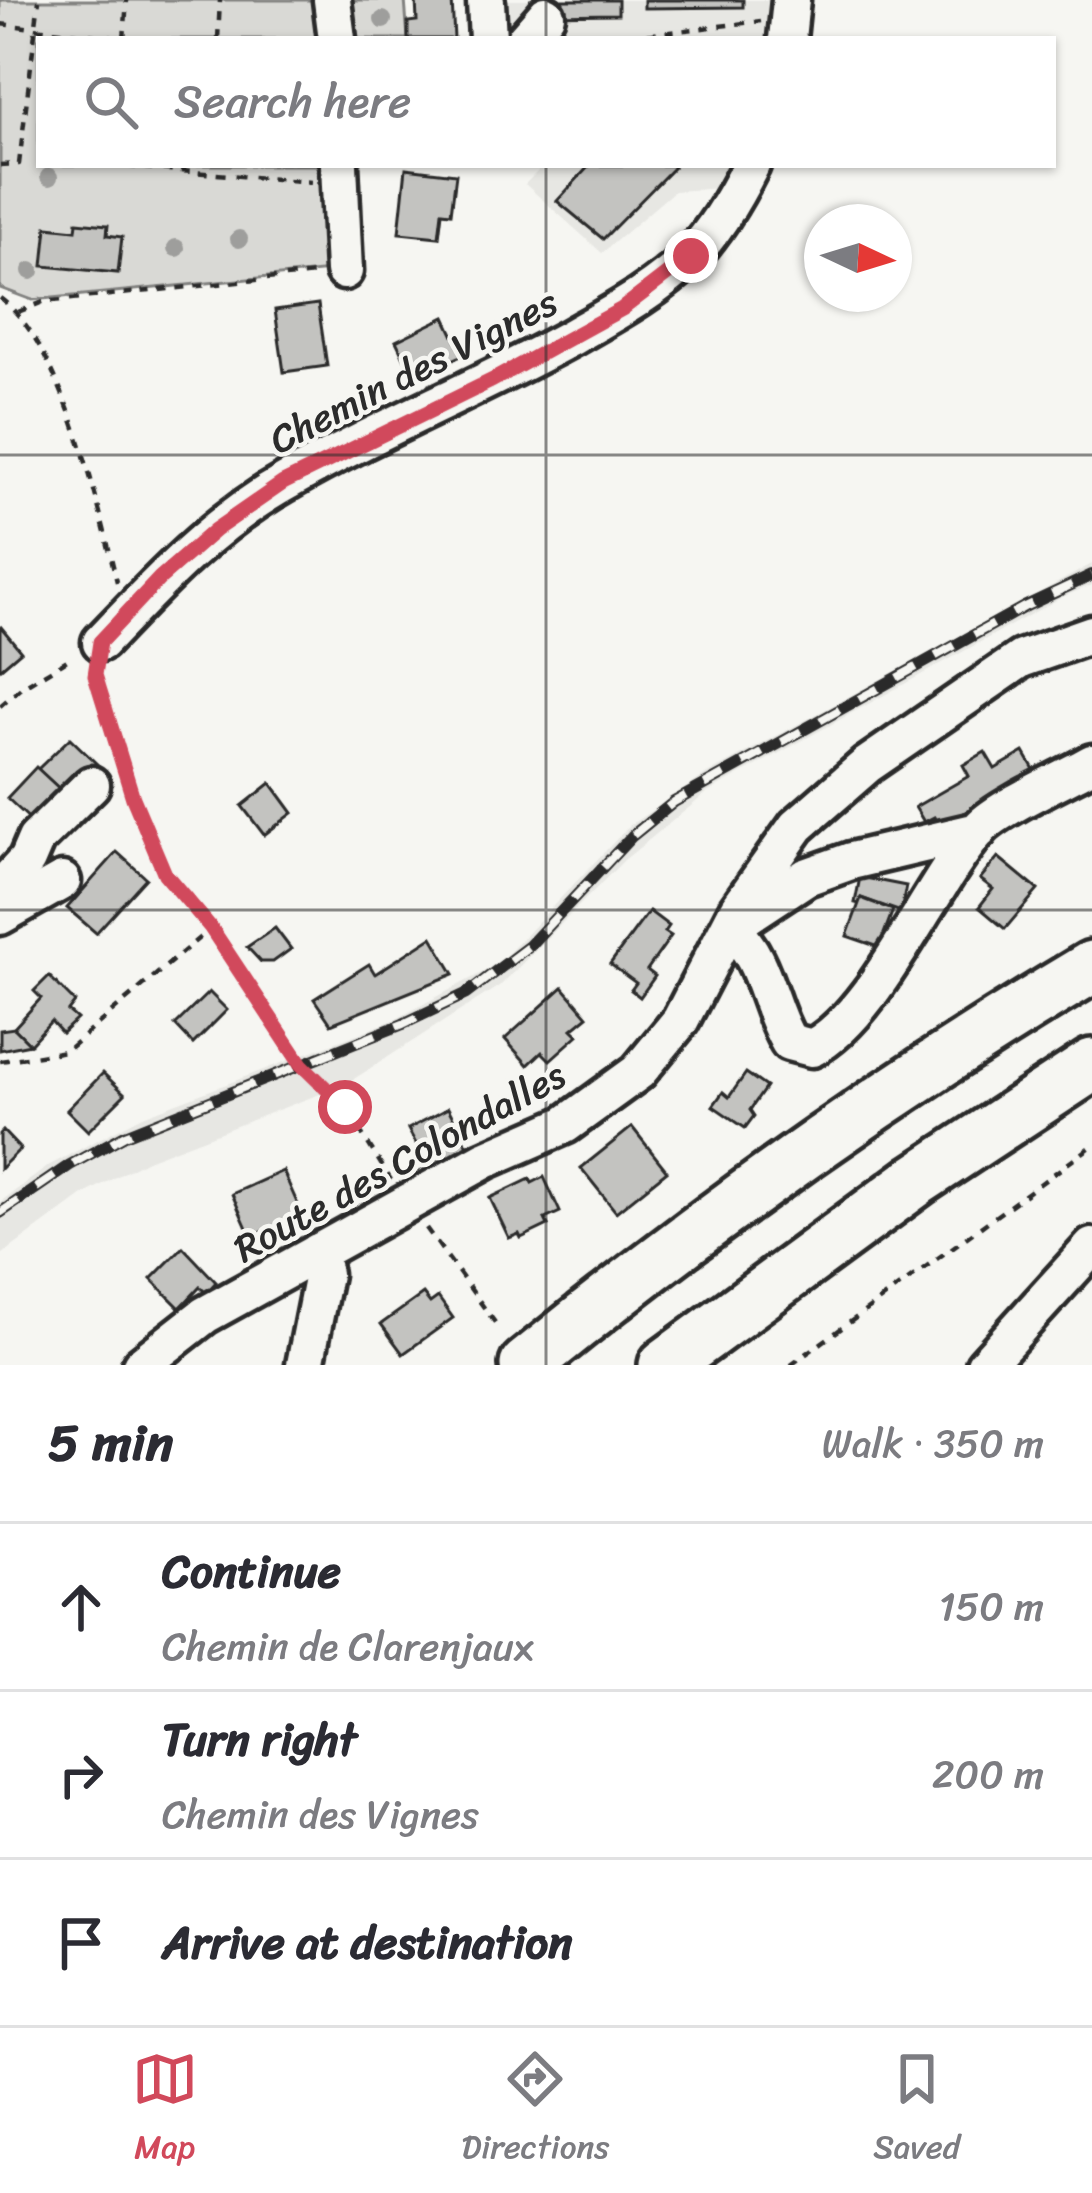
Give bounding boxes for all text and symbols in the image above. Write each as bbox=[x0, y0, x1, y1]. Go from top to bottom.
search box bbox=[36, 36, 1056, 168]
text: Search here bbox=[174, 62, 411, 142]
icon: search bbox=[78, 69, 144, 135]
north arrow bbox=[804, 204, 912, 312]
route end bbox=[664, 229, 718, 283]
street label: Chemin des Vignes bbox=[256, 268, 570, 473]
street label: Route des Colondalles bbox=[220, 1041, 578, 1282]
route start bbox=[318, 1080, 372, 1134]
text: 5 min bbox=[48, 1398, 173, 1488]
text: Walk · 350 m bbox=[822, 1409, 1044, 1478]
text: Continue bbox=[162, 1532, 341, 1612]
text: 150 m bbox=[939, 1572, 1044, 1641]
icon: ahead bbox=[48, 1574, 114, 1640]
text: Chemin de Clarenjaux bbox=[162, 1612, 534, 1681]
text: Turn right bbox=[162, 1700, 357, 1780]
text: 200 m bbox=[932, 1740, 1044, 1809]
icon: right bbox=[48, 1742, 114, 1808]
text: Chemin des Vignes bbox=[162, 1780, 479, 1849]
text: Arrive at destination bbox=[162, 1903, 572, 1983]
icon: arrive bbox=[48, 1910, 114, 1976]
tab: Map bbox=[132, 2046, 198, 2176]
tab: Directions bbox=[462, 2046, 609, 2176]
tab: Saved bbox=[873, 2046, 960, 2176]

